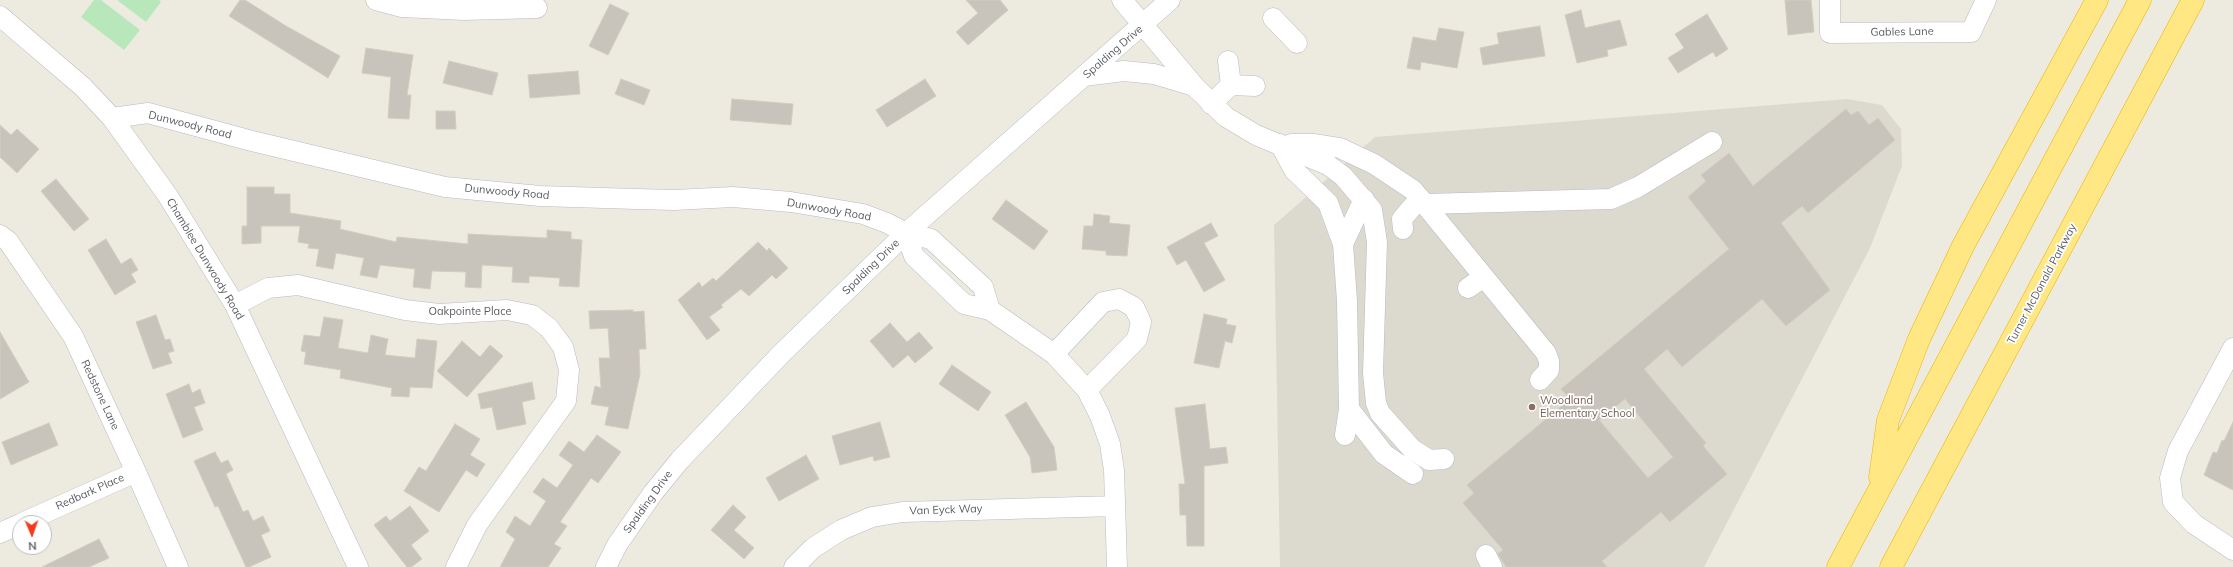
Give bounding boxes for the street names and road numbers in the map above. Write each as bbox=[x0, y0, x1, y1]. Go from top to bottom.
street label: Spalding Drive bbox=[1081, 23, 1145, 81]
street label: Gables Lane bbox=[1870, 25, 1934, 39]
street label: Dunwoody Road bbox=[147, 108, 233, 142]
street label: Dunwoody Road bbox=[464, 182, 550, 202]
street label: Chamblee Dunwoody Road bbox=[163, 196, 247, 322]
street label: Dunwoody Road bbox=[786, 196, 872, 224]
street label: Turner McDonald Parkway bbox=[2005, 221, 2079, 347]
street label: Spalding Drive bbox=[840, 236, 902, 298]
street label: Oakpointe Place bbox=[428, 305, 512, 319]
street label: Redstone Lane bbox=[78, 358, 122, 432]
street label: Spalding Drive bbox=[621, 468, 675, 536]
street label: Redbark Place bbox=[54, 471, 126, 513]
street label: Van Eyck Way bbox=[909, 502, 983, 518]

